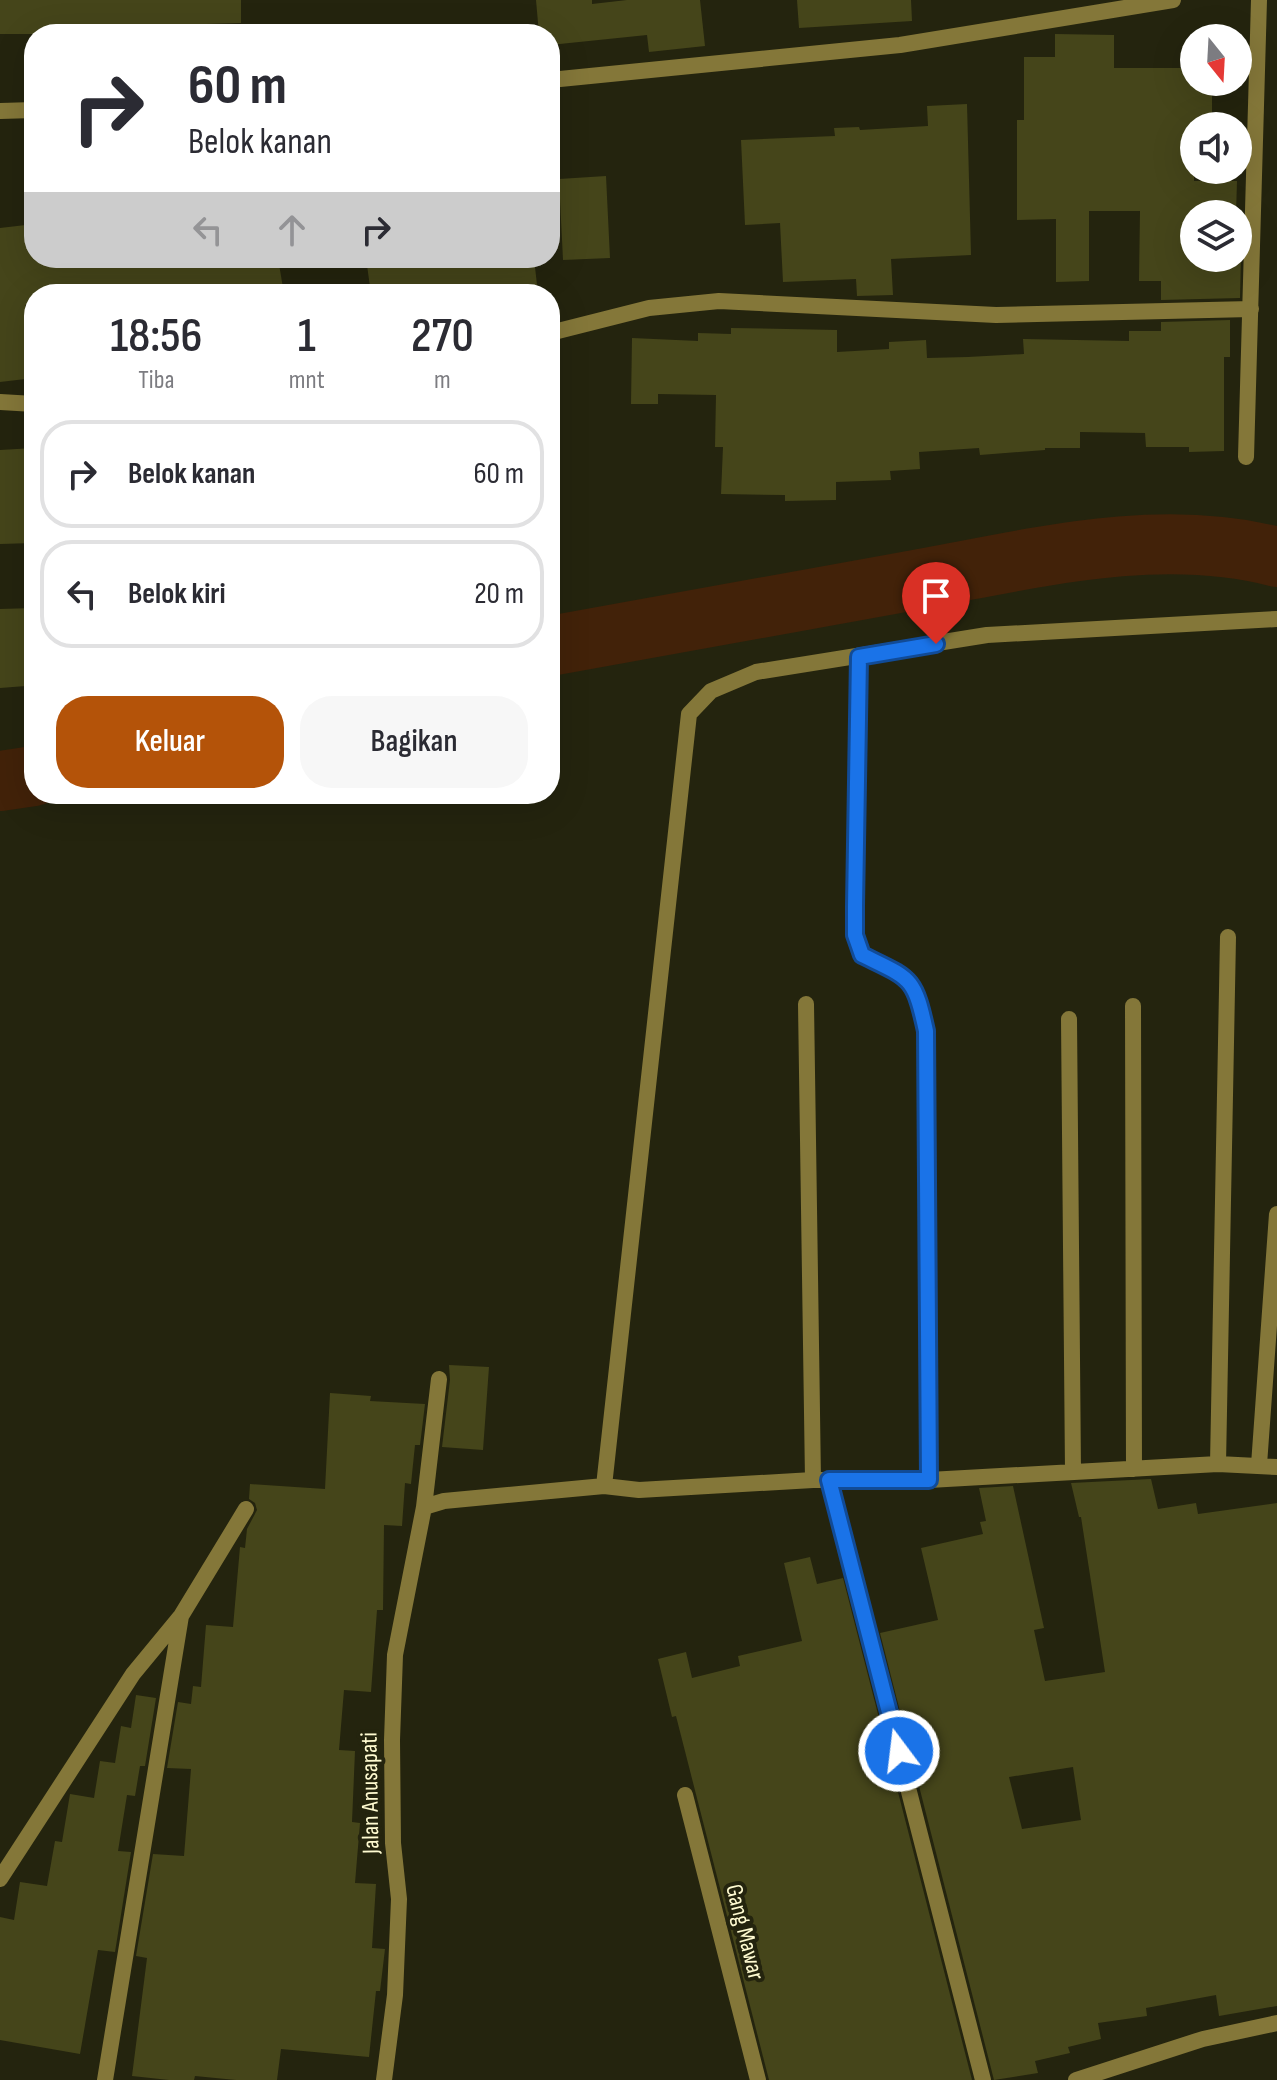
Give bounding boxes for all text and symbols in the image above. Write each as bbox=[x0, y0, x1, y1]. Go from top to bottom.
north arrow bbox=[1180, 24, 1252, 96]
map controls bbox=[1180, 24, 1252, 272]
text: 60 m bbox=[188, 53, 287, 120]
icon: right bbox=[56, 56, 160, 160]
button: sound bbox=[1180, 112, 1252, 184]
text: Belok kanan bbox=[188, 121, 332, 164]
button: layers bbox=[1180, 200, 1252, 272]
icon: left bbox=[186, 208, 230, 252]
icon: ahead bbox=[270, 208, 314, 252]
icon: right bbox=[354, 208, 398, 252]
text: 18:56 bbox=[110, 308, 202, 365]
text: 1 bbox=[298, 308, 316, 365]
text: 270 bbox=[411, 308, 474, 365]
text: Tiba bbox=[138, 365, 174, 396]
text: mnt bbox=[289, 365, 325, 396]
text: m bbox=[434, 365, 451, 396]
icon: right bbox=[60, 452, 104, 496]
text: Belok kanan bbox=[128, 456, 255, 492]
text: 60 m bbox=[473, 456, 524, 492]
pin bbox=[902, 562, 970, 644]
icon: left bbox=[60, 572, 104, 616]
icon: arrive bbox=[914, 574, 958, 618]
text: Belok kiri bbox=[128, 576, 226, 612]
text: 20 m bbox=[474, 576, 524, 612]
button: Keluar bbox=[56, 696, 284, 788]
button: Bagikan bbox=[300, 696, 528, 788]
position arrow bbox=[857, 1709, 941, 1793]
street label: Jalan Anusapati bbox=[354, 1732, 386, 1855]
street label: Gang Mawar bbox=[719, 1881, 771, 1983]

